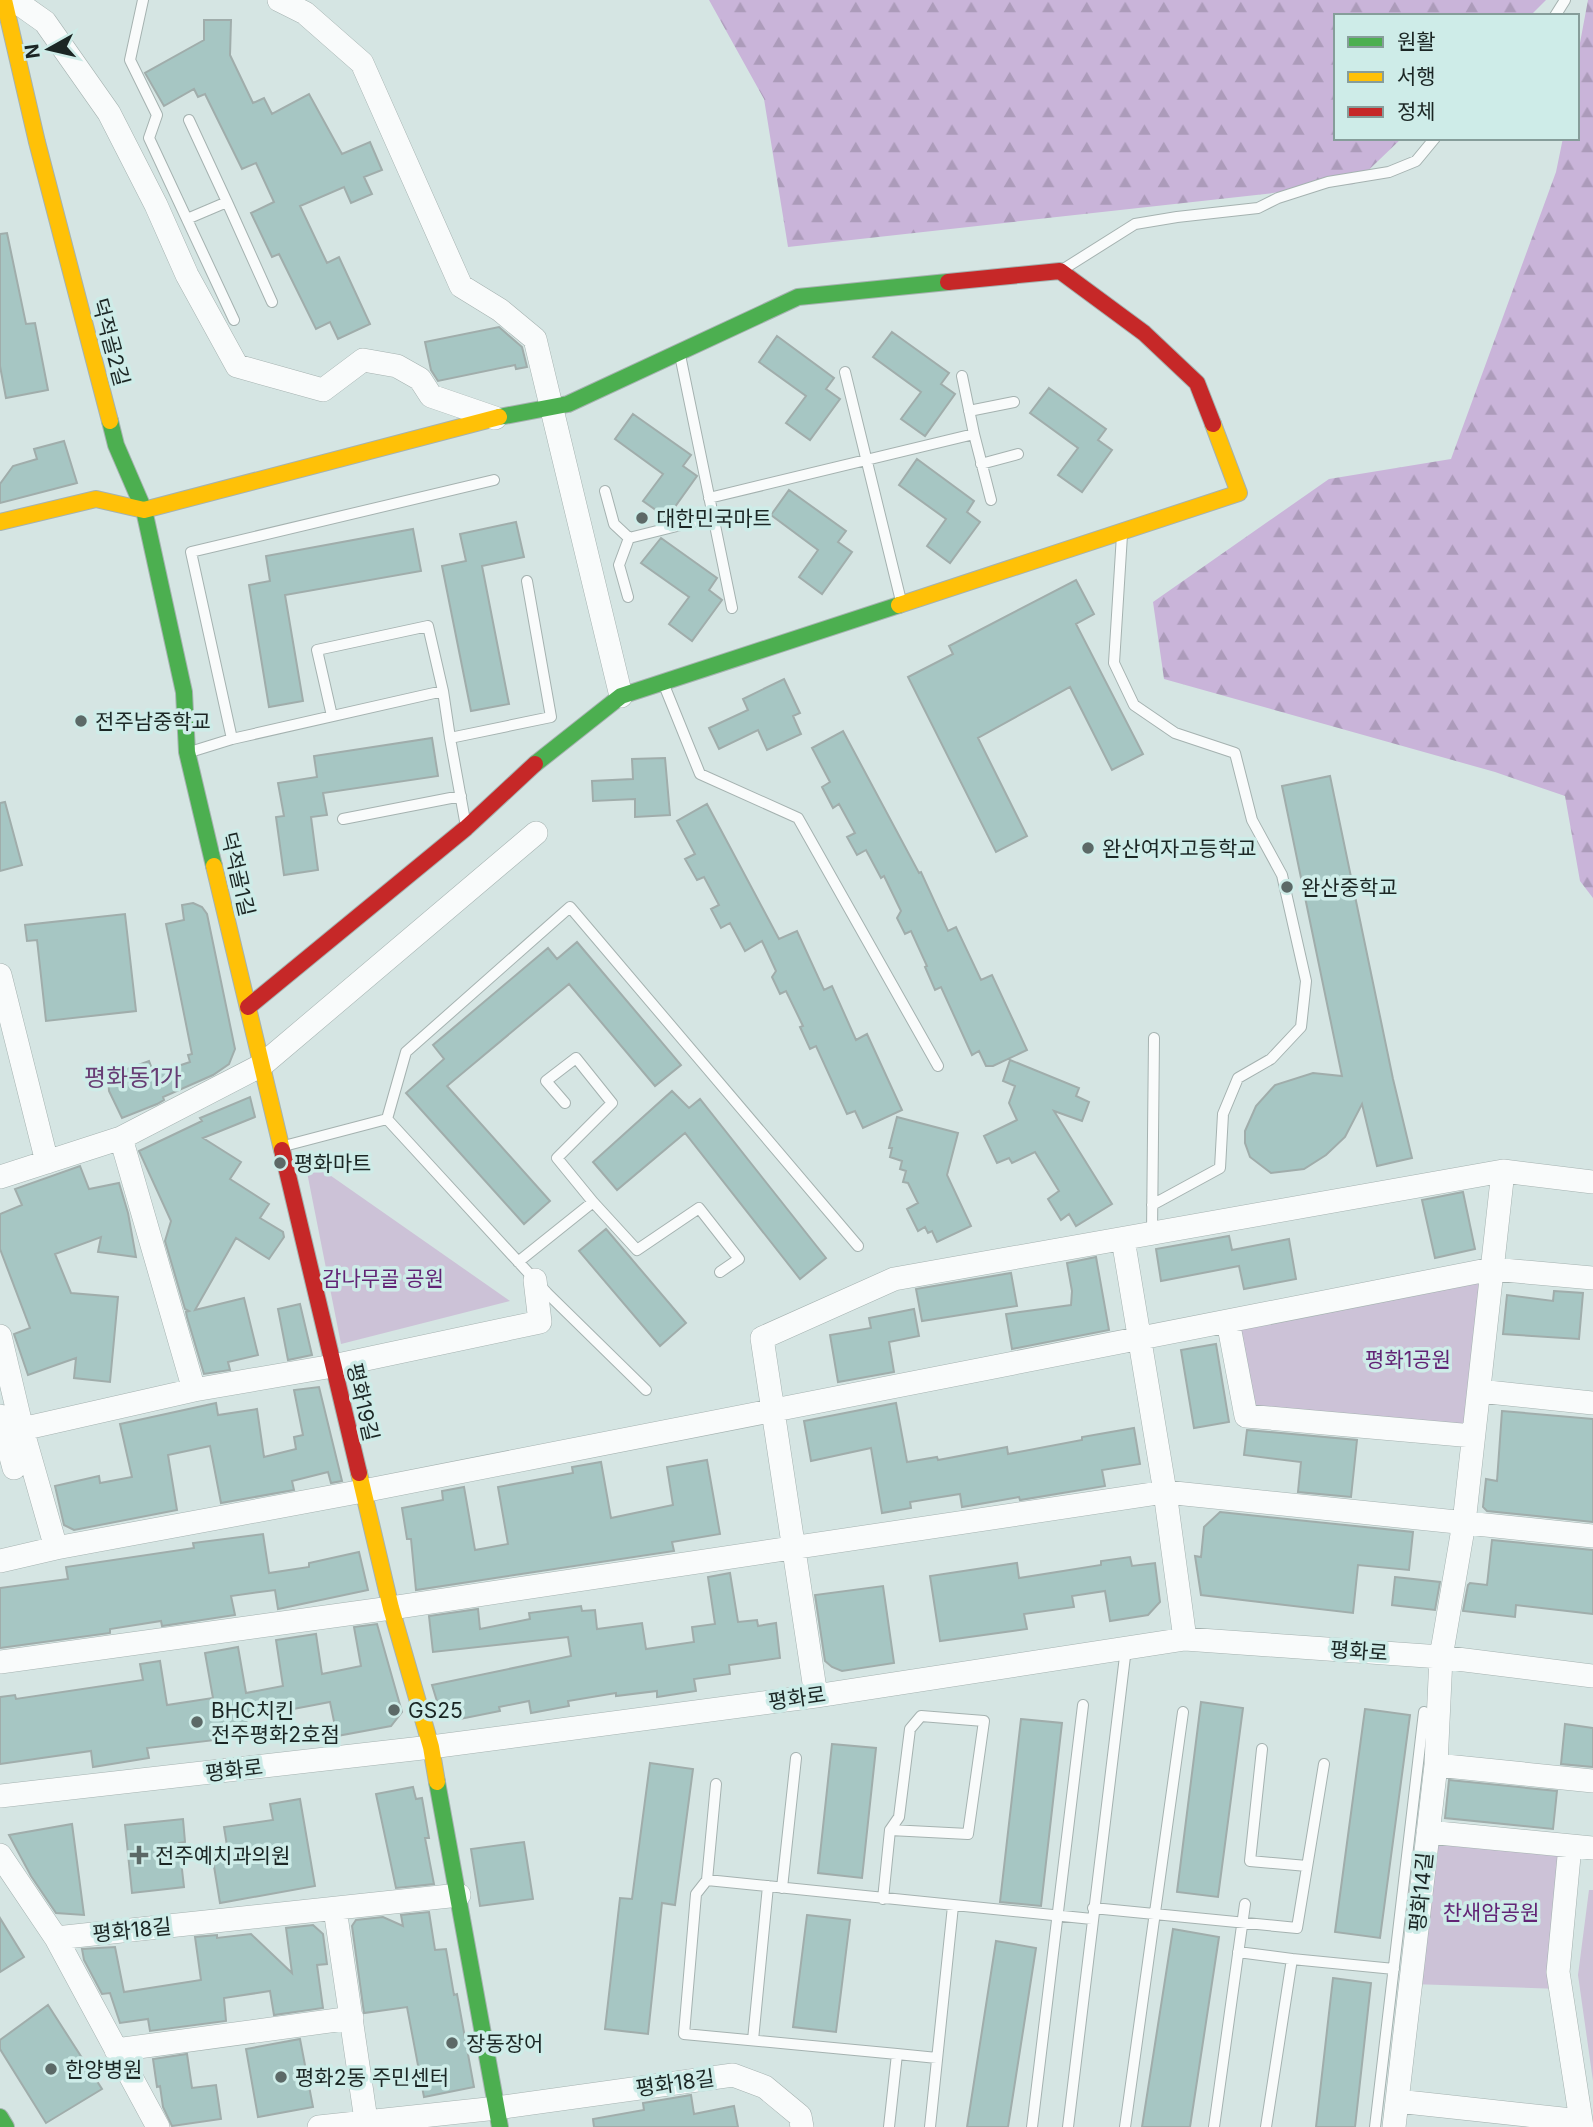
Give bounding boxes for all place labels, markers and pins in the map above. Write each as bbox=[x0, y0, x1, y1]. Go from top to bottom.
place label: 대한민국마트 bbox=[656, 506, 772, 531]
marker: 대한민국마트 bbox=[634, 510, 650, 526]
place label: 전주남중학교 bbox=[95, 709, 211, 734]
marker: 전주남중학교 bbox=[73, 713, 89, 729]
place label: 완산여자고등학교 bbox=[1102, 836, 1257, 861]
marker: 완산여자고등학교 bbox=[1080, 840, 1096, 856]
place label: 완산중학교 bbox=[1301, 875, 1398, 900]
marker: 완산중학교 bbox=[1279, 879, 1295, 895]
place label: 평화마트 bbox=[294, 1151, 371, 1176]
marker: 평화마트 bbox=[272, 1155, 288, 1171]
place label: BHC치킨 전주평화2호점 bbox=[211, 1698, 340, 1747]
place label: GS25 bbox=[408, 1698, 463, 1723]
marker: GS25 bbox=[386, 1702, 402, 1718]
marker: BHC치킨 전주평화2호점 bbox=[189, 1714, 205, 1730]
place label: 전주예치과의원 bbox=[155, 1843, 290, 1868]
marker: 전주예치과의원 bbox=[129, 1845, 149, 1865]
place label: 장동장어 bbox=[466, 2031, 543, 2056]
marker: 장동장어 bbox=[444, 2035, 460, 2051]
place label: 한양병원 bbox=[65, 2057, 142, 2082]
marker: 한양병원 bbox=[43, 2061, 59, 2077]
place label: 평화2동 주민센터 bbox=[295, 2065, 449, 2090]
marker: 평화2동 주민센터 bbox=[273, 2069, 289, 2085]

